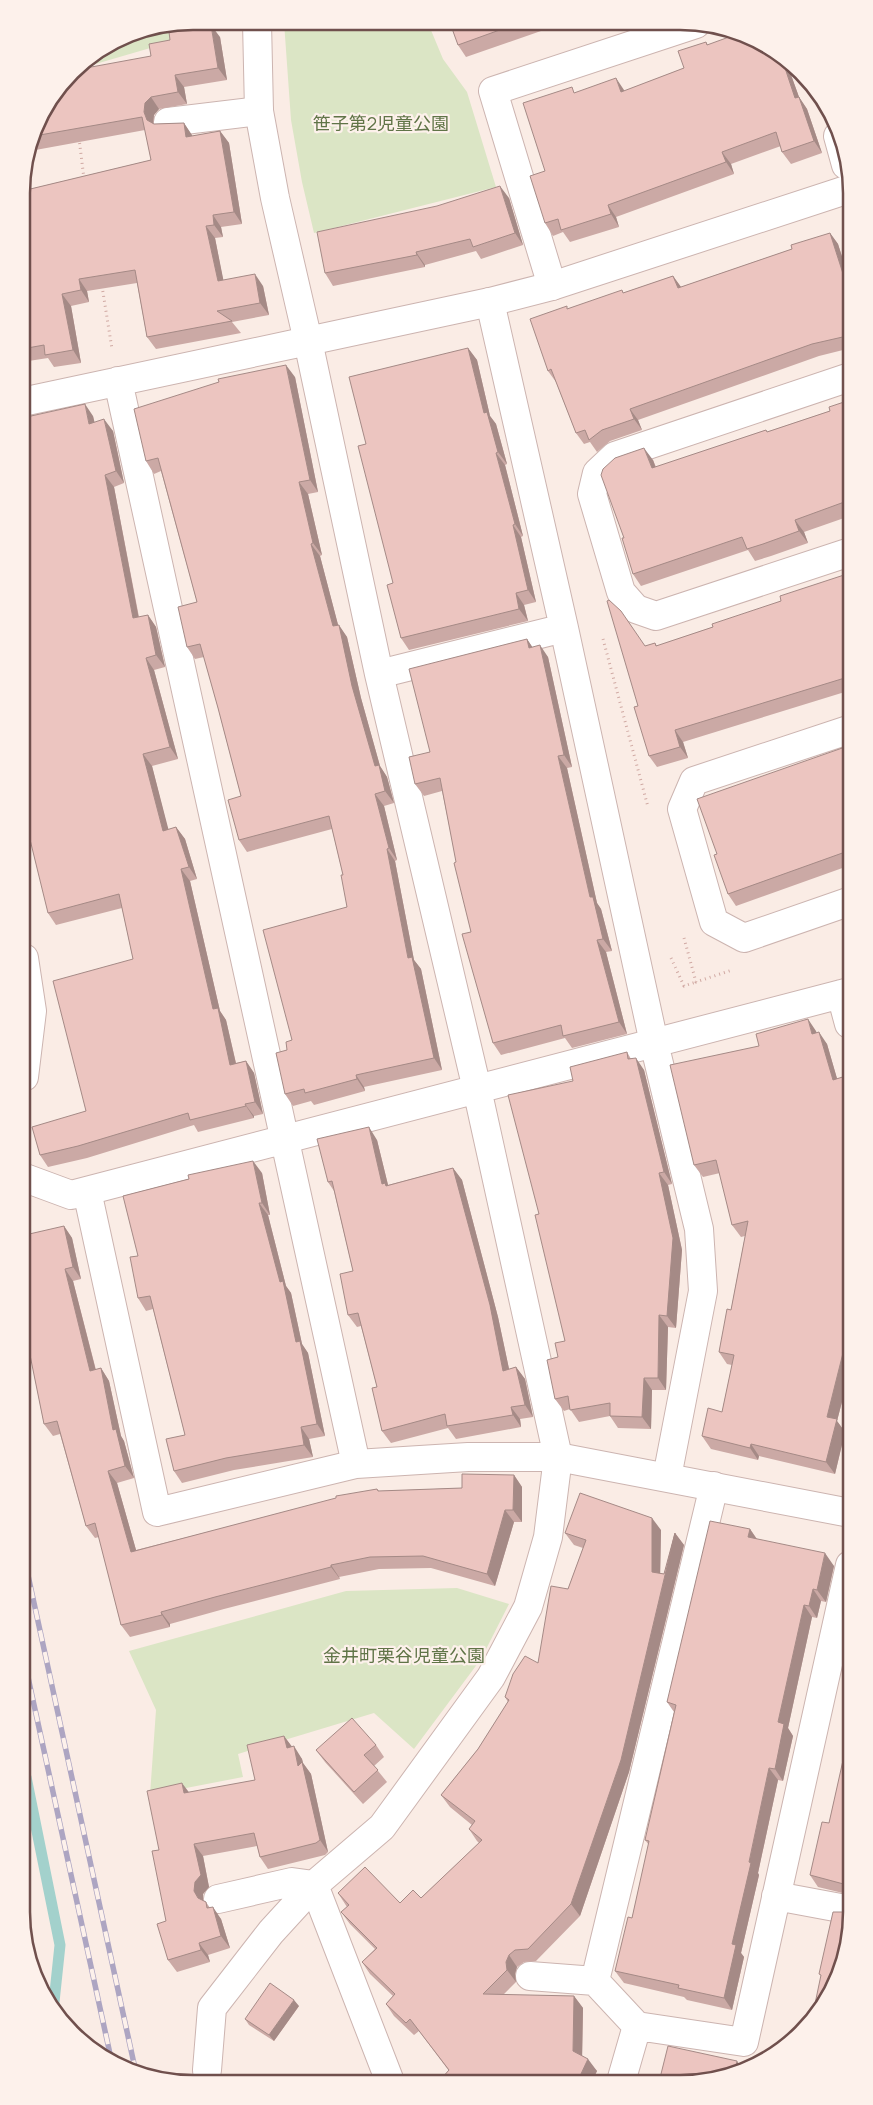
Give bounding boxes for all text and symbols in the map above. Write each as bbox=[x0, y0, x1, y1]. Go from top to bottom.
park label: 笹子第2児童公園 bbox=[313, 111, 449, 135]
park label: 金井町栗谷児童公園 bbox=[323, 1643, 485, 1667]

